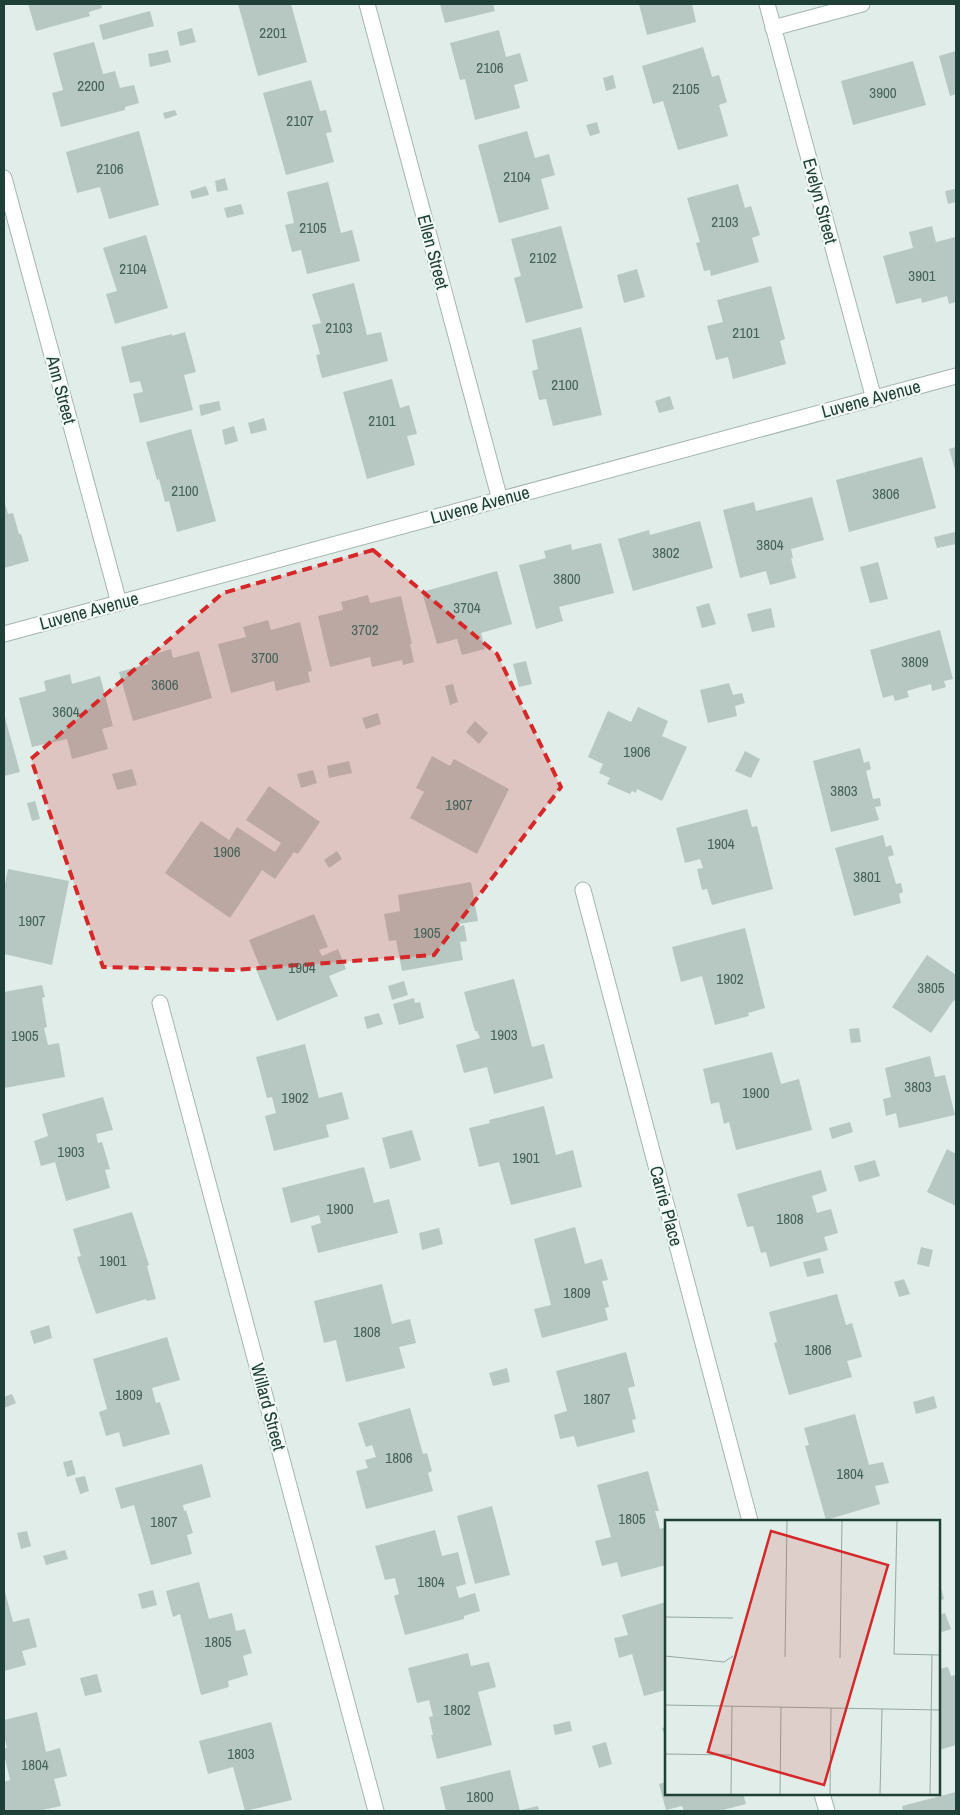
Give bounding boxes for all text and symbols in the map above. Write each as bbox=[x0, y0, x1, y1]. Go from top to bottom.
house number: 2201 bbox=[259, 22, 287, 43]
house number: 2106 bbox=[476, 57, 504, 78]
house number: 2200 bbox=[77, 75, 105, 96]
house number: 2105 bbox=[672, 78, 700, 99]
house number: 3900 bbox=[869, 82, 897, 103]
house number: 2107 bbox=[286, 110, 314, 131]
street label: Evelyn Street bbox=[797, 155, 844, 247]
house number: 2106 bbox=[96, 158, 124, 179]
house number: 2104 bbox=[503, 166, 531, 187]
house number: 2103 bbox=[711, 211, 739, 232]
street label: Ellen Street bbox=[412, 212, 455, 292]
house number: 2105 bbox=[299, 217, 327, 238]
house number: 2102 bbox=[529, 247, 557, 268]
house number: 2104 bbox=[119, 258, 147, 279]
house number: 3901 bbox=[908, 265, 936, 286]
house number: 2103 bbox=[325, 317, 353, 338]
house number: 2101 bbox=[732, 322, 760, 343]
street label: Ann Street bbox=[40, 352, 83, 427]
street label: Luvene Avenue bbox=[819, 373, 923, 424]
house number: 2100 bbox=[551, 374, 579, 395]
house number: 2101 bbox=[368, 410, 396, 431]
street label: Luvene Avenue bbox=[428, 479, 532, 530]
house number: 2100 bbox=[171, 480, 199, 501]
house number: 3806 bbox=[872, 483, 900, 504]
house number: 3804 bbox=[756, 534, 784, 555]
house number: 3802 bbox=[652, 542, 680, 563]
house number: 3800 bbox=[553, 568, 581, 589]
street label: Luvene Avenue bbox=[37, 585, 141, 636]
house number: 3704 bbox=[453, 597, 481, 618]
house number: 3702 bbox=[351, 619, 379, 640]
house number: 3700 bbox=[251, 647, 279, 668]
house number: 3809 bbox=[901, 651, 929, 672]
house number: 3606 bbox=[151, 674, 179, 695]
house number: 3604 bbox=[52, 701, 80, 722]
house number: 1906 bbox=[623, 741, 651, 762]
house number: 3803 bbox=[830, 780, 858, 801]
house number: 1907 bbox=[445, 794, 473, 815]
house number: 1904 bbox=[707, 833, 735, 854]
house number: 1906 bbox=[213, 841, 241, 862]
house number: 3801 bbox=[853, 866, 881, 887]
house number: 1907 bbox=[18, 910, 46, 931]
house number: 1905 bbox=[413, 922, 441, 943]
house number: 1904 bbox=[288, 957, 316, 978]
house number: 1902 bbox=[716, 968, 744, 989]
house number: 3805 bbox=[917, 977, 945, 998]
house number: 1903 bbox=[490, 1024, 518, 1045]
house number: 1905 bbox=[11, 1025, 39, 1046]
house number: 3803 bbox=[904, 1076, 932, 1097]
house number: 1900 bbox=[742, 1082, 770, 1103]
house number: 1902 bbox=[281, 1087, 309, 1108]
house number: 1903 bbox=[57, 1141, 85, 1162]
house number: 1901 bbox=[512, 1147, 540, 1168]
street label: Carrie Place bbox=[644, 1163, 689, 1249]
house number: 1900 bbox=[326, 1198, 354, 1219]
house number: 1808 bbox=[776, 1208, 804, 1229]
house number: 1901 bbox=[99, 1250, 127, 1271]
house number: 1809 bbox=[563, 1282, 591, 1303]
house number: 1808 bbox=[353, 1321, 381, 1342]
house number: 1806 bbox=[804, 1339, 832, 1360]
street label: Willard Street bbox=[245, 1360, 292, 1453]
house number: 1809 bbox=[115, 1384, 143, 1405]
house number: 1807 bbox=[583, 1388, 611, 1409]
house number: 1806 bbox=[385, 1447, 413, 1468]
house number: 1804 bbox=[836, 1463, 864, 1484]
house number: 1805 bbox=[618, 1508, 646, 1529]
house number: 1807 bbox=[150, 1511, 178, 1532]
inset map bbox=[665, 1520, 940, 1795]
house number: 1804 bbox=[417, 1571, 445, 1592]
house number: 1805 bbox=[204, 1631, 232, 1652]
house number: 1802 bbox=[443, 1699, 471, 1720]
house number: 1803 bbox=[227, 1743, 255, 1764]
house number: 1804 bbox=[21, 1754, 49, 1775]
house number: 1800 bbox=[466, 1786, 494, 1807]

